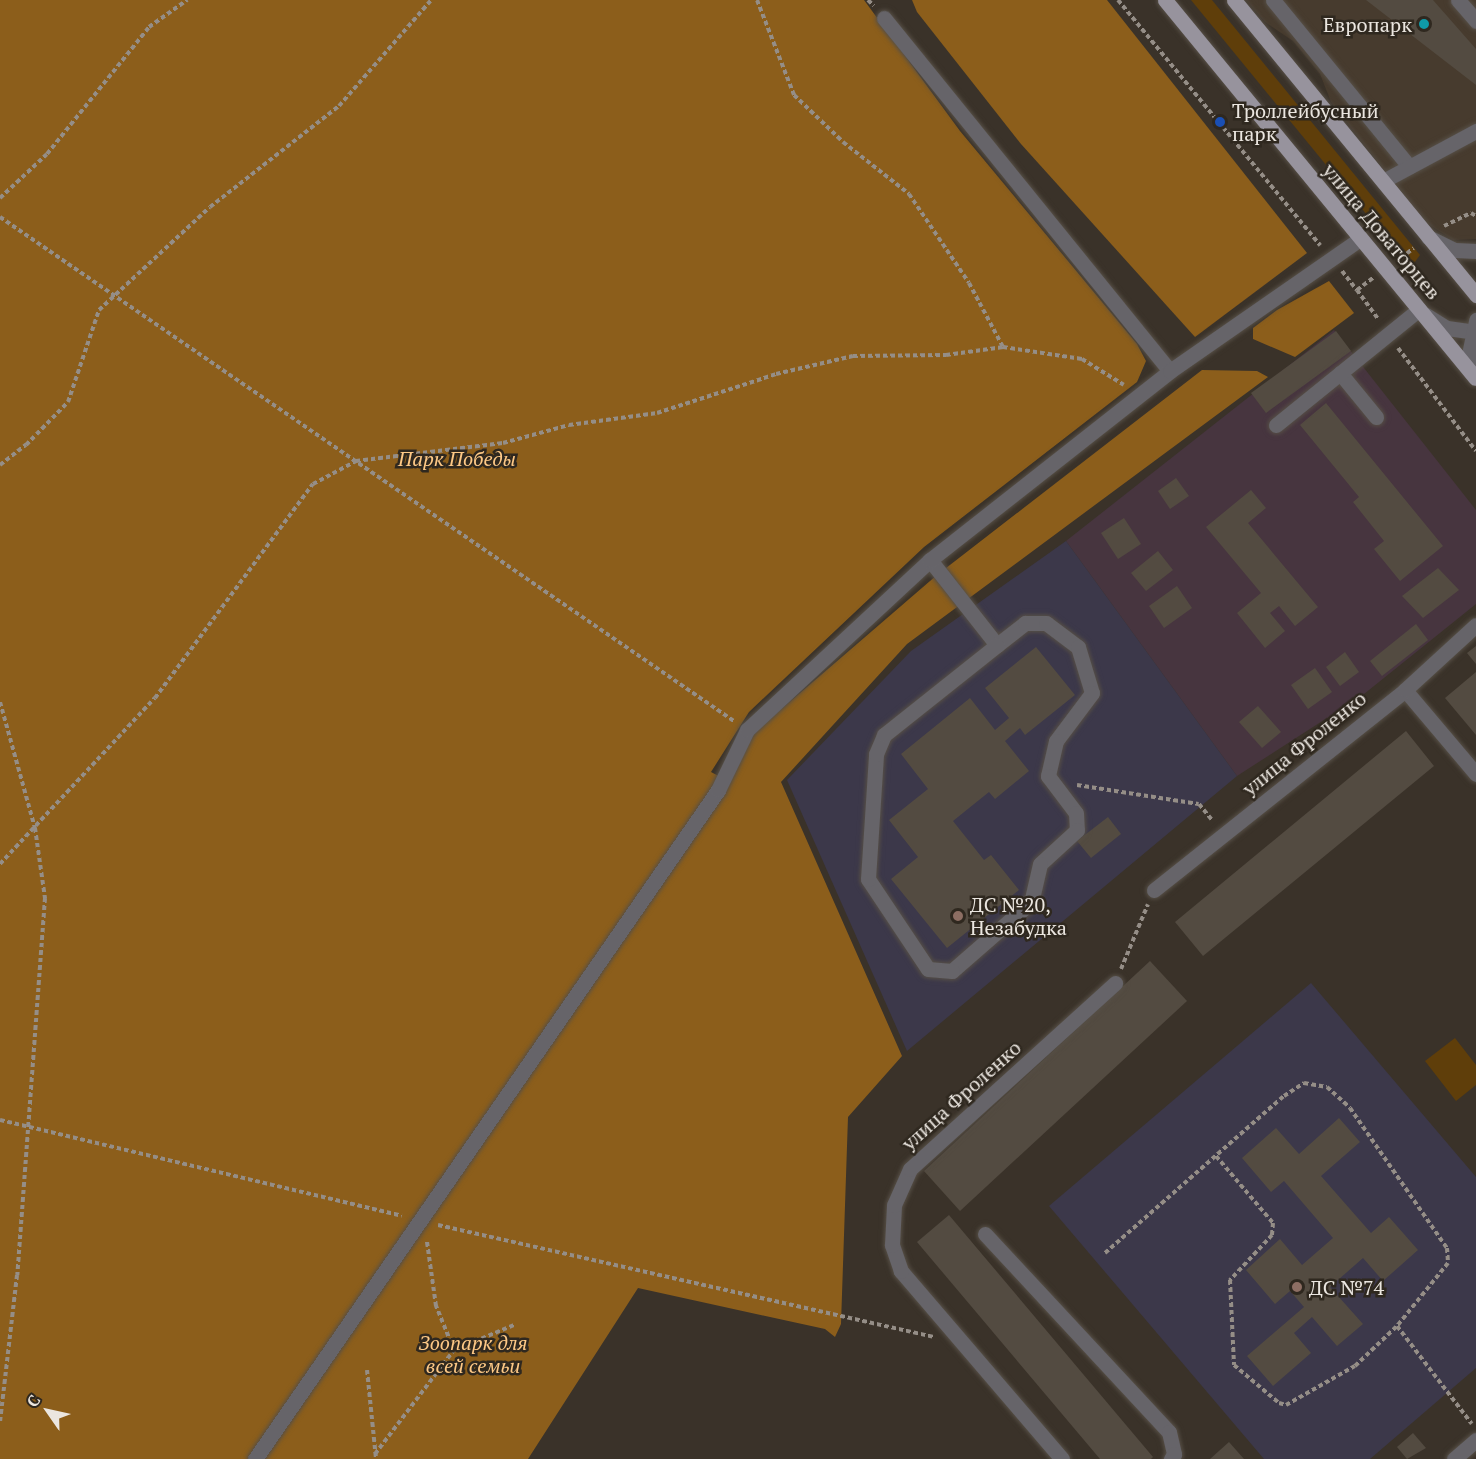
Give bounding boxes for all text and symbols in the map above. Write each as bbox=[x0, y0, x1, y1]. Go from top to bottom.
place label: Европарк bbox=[1323, 12, 1412, 36]
marker: Европарк bbox=[1417, 17, 1431, 31]
place label: Троллейбусный парк bbox=[1232, 98, 1379, 145]
marker: Троллейбусный парк bbox=[1213, 115, 1227, 129]
street label: улица Доваторцев bbox=[1318, 158, 1446, 304]
park label: Парк Победы bbox=[398, 446, 516, 470]
street label: улица Фроленко bbox=[1237, 686, 1371, 800]
place label: ДС №20, Незабудка bbox=[970, 892, 1067, 939]
marker: ДС №20, Незабудка bbox=[951, 909, 965, 923]
street label: улица Фроленко bbox=[896, 1035, 1026, 1155]
place label: ДС №74 bbox=[1309, 1275, 1384, 1299]
marker: ДС №74 bbox=[1290, 1280, 1304, 1294]
park label: Зоопарк для всей семьи bbox=[418, 1331, 528, 1378]
north arrow bbox=[18, 1381, 78, 1441]
text: С bbox=[21, 1390, 45, 1411]

